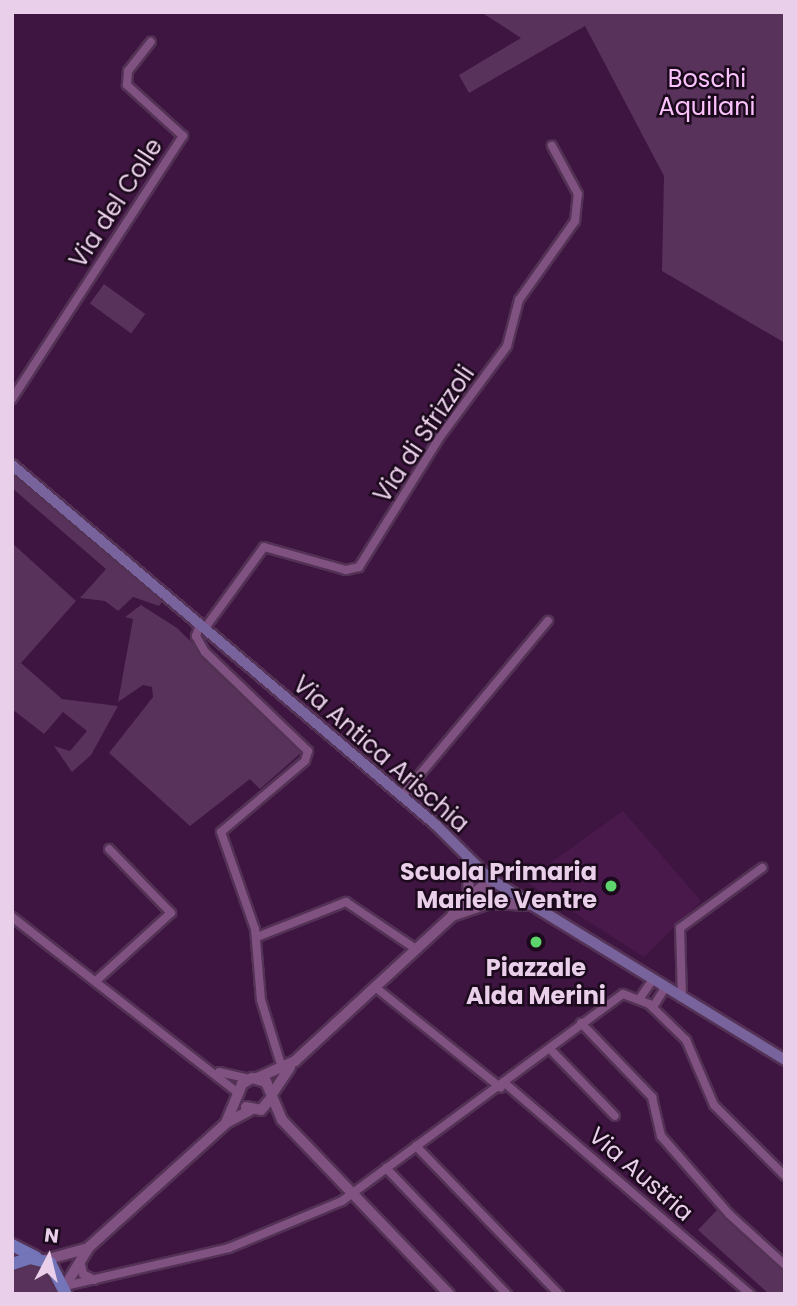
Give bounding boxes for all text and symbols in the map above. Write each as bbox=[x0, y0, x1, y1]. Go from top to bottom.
park label: Boschi Aquilani bbox=[658, 65, 756, 121]
street label: Via del Colle bbox=[63, 133, 169, 273]
street label: Via di Sfrizzoli bbox=[368, 360, 480, 508]
street label: Via Antica Arischia bbox=[287, 670, 475, 838]
place label: Scuola Primaria Mariele Ventre bbox=[400, 858, 597, 914]
marker: Scuola Primaria Mariele Ventre bbox=[603, 878, 619, 894]
marker: Piazzale Alda Merini bbox=[528, 934, 544, 950]
place label: Piazzale Alda Merini bbox=[466, 954, 606, 1010]
street label: Via Austria bbox=[583, 1121, 699, 1227]
text: N bbox=[43, 1221, 60, 1250]
north arrow bbox=[14, 1222, 84, 1292]

